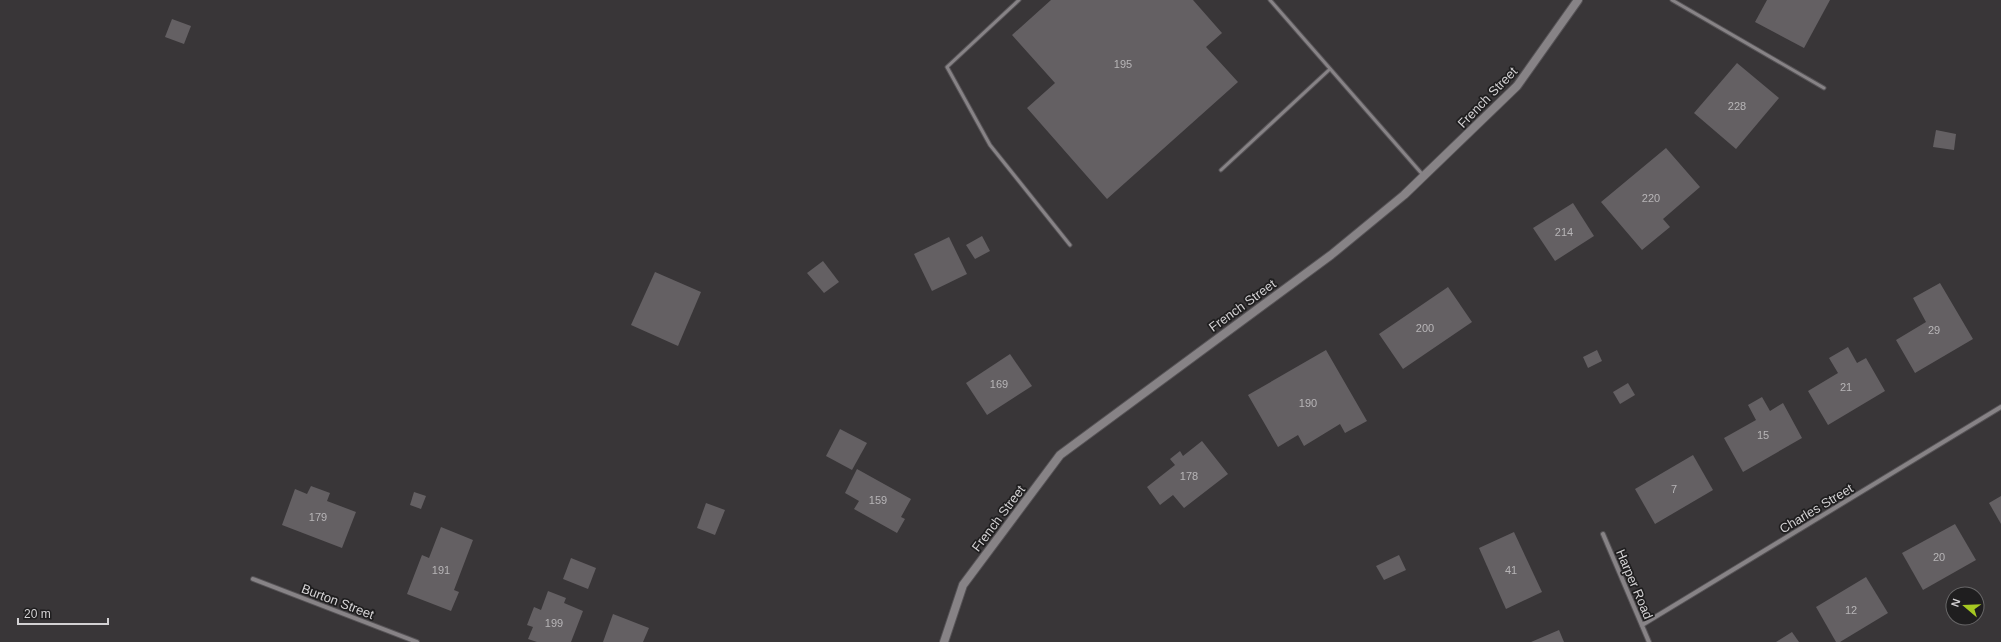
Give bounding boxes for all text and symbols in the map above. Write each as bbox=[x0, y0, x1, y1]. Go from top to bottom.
house number: 195 bbox=[1114, 58, 1132, 70]
street label: French Street bbox=[1455, 64, 1520, 131]
house number: 228 bbox=[1728, 100, 1746, 112]
house number: 220 bbox=[1642, 192, 1660, 204]
house number: 214 bbox=[1555, 226, 1573, 238]
street label: French Street bbox=[1206, 276, 1279, 335]
house number: 200 bbox=[1416, 322, 1434, 334]
house number: 29 bbox=[1928, 324, 1940, 336]
house number: 169 bbox=[990, 378, 1008, 390]
house number: 21 bbox=[1840, 381, 1852, 393]
house number: 190 bbox=[1299, 397, 1317, 409]
house number: 15 bbox=[1757, 429, 1769, 441]
house number: 178 bbox=[1180, 470, 1198, 482]
street label: Charles Street bbox=[1777, 480, 1856, 536]
street label: French Street bbox=[969, 482, 1028, 554]
house number: 7 bbox=[1671, 483, 1677, 495]
house number: 159 bbox=[869, 494, 887, 506]
house number: 179 bbox=[309, 511, 327, 523]
street label: Harper Road bbox=[1613, 547, 1656, 621]
house number: 20 bbox=[1933, 551, 1945, 563]
house number: 191 bbox=[432, 564, 450, 576]
house number: 41 bbox=[1505, 564, 1517, 576]
street label: Burton Street bbox=[299, 581, 377, 622]
north arrow bbox=[1945, 586, 1985, 626]
text: N bbox=[1949, 597, 1963, 608]
scale bar bbox=[18, 600, 108, 626]
house number: 12 bbox=[1845, 604, 1857, 616]
text: 20 m bbox=[24, 607, 51, 621]
house number: 199 bbox=[545, 617, 563, 629]

